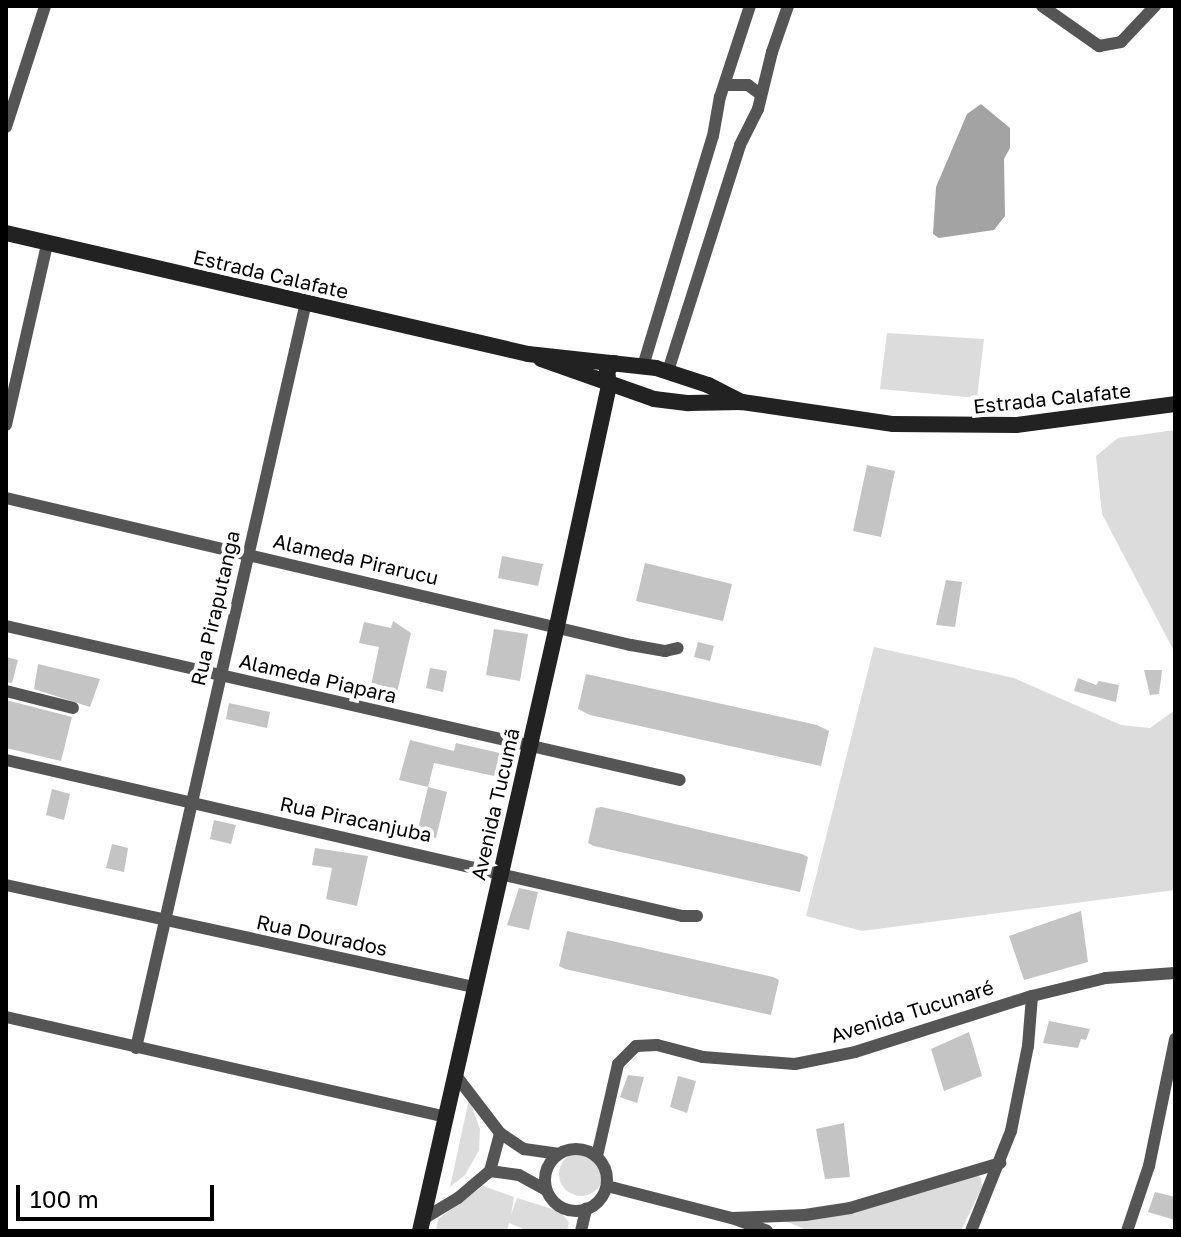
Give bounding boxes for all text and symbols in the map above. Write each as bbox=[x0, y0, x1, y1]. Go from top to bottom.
street label: Estrada Calafate bbox=[191, 244, 351, 304]
street label: Estrada Calafate bbox=[972, 378, 1132, 418]
street label: Rua Piraputanga bbox=[185, 528, 245, 688]
street label: Alameda Pirarucu bbox=[271, 528, 441, 590]
street label: Alameda Piapara bbox=[237, 648, 399, 708]
street label: Avenida Tucumã bbox=[466, 726, 524, 882]
street label: Rua Piracanjuba bbox=[278, 791, 434, 847]
street label: Rua Dourados bbox=[254, 909, 390, 961]
street label: Avenida Tucunaré bbox=[828, 975, 996, 1047]
scale bar bbox=[20, 1169, 218, 1219]
text: 100 m bbox=[30, 1184, 99, 1213]

